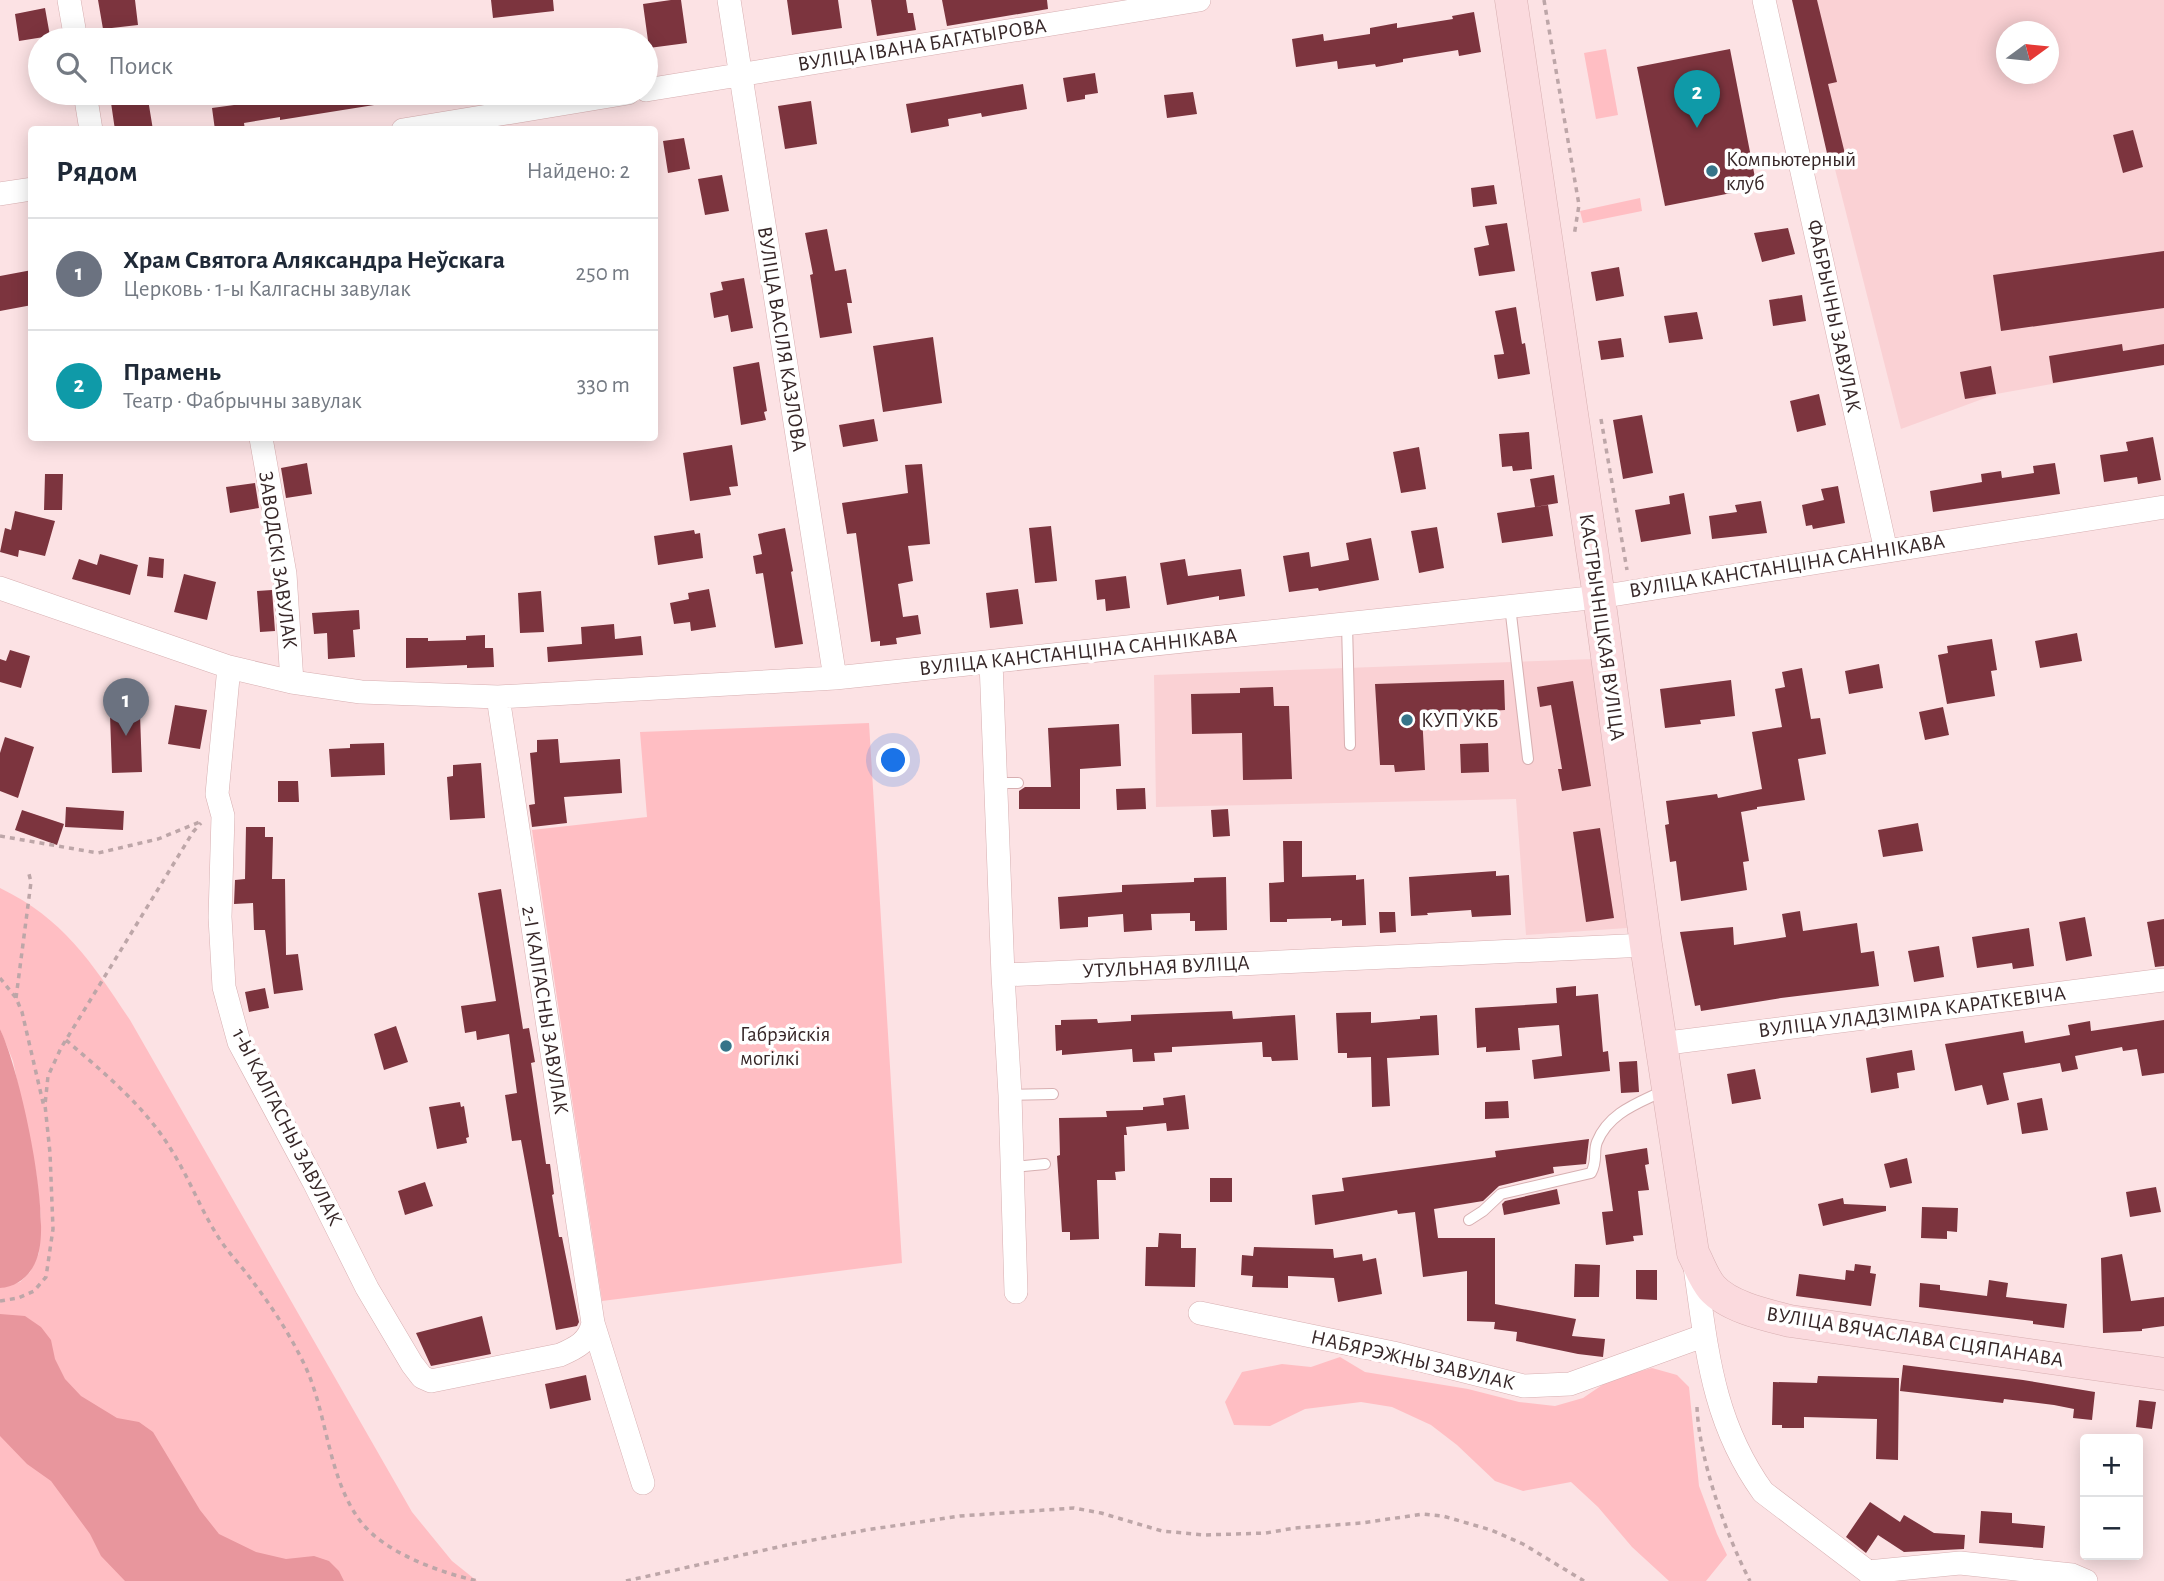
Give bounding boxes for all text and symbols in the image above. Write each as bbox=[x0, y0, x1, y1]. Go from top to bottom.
street label: ВУЛІЦА ІВАНА БАГАТЫРОВА bbox=[796, 15, 1048, 75]
north arrow bbox=[1996, 21, 2059, 84]
search box bbox=[28, 28, 658, 105]
icon: search bbox=[52, 48, 90, 86]
text: Поиск bbox=[108, 53, 173, 79]
pin: 2 bbox=[1674, 70, 1720, 128]
place label: Компьютерный клуб bbox=[1726, 149, 1856, 194]
text: Рядом bbox=[56, 157, 138, 187]
text: Найдено: 2 bbox=[527, 160, 630, 183]
marker: Компьютерный клуб bbox=[1704, 163, 1720, 179]
street label: ФАБРЫЧНЫ ЗАВУЛАК bbox=[1803, 218, 1865, 414]
street label: ВУЛІЦА ВАСІЛЯ КАЗЛОВА bbox=[754, 225, 810, 453]
text: Храм Святога Аляксандра Неўскага bbox=[123, 247, 505, 273]
text: 1 bbox=[75, 262, 83, 285]
text: 250 m bbox=[576, 262, 630, 285]
text: Церковь · 1-ы Калгасны завулак bbox=[123, 278, 411, 301]
text: Прамень bbox=[123, 359, 221, 385]
text: 2 bbox=[74, 374, 84, 397]
text: 330 m bbox=[577, 374, 630, 397]
text: Театр · Фабрычны завулак bbox=[123, 390, 362, 413]
street label: ЗАВОДСКІ ЗАВУЛАК bbox=[255, 470, 301, 650]
street label: КАСТРЫЧНІЦКАЯ ВУЛІЦА bbox=[1576, 512, 1628, 742]
street label: ВУЛІЦА КАНСТАНЦІНА САННІКАВА bbox=[1628, 531, 1946, 601]
street label: ВУЛІЦА КАНСТАНЦІНА САННІКАВА bbox=[918, 625, 1238, 679]
pin: 1 bbox=[103, 678, 149, 736]
place label: КУП УКБ bbox=[1421, 710, 1498, 731]
marker: КУП УКБ bbox=[1399, 712, 1415, 728]
your location bbox=[876, 743, 910, 777]
street label: 2-І КАЛГАСНЫ ЗАВУЛАК bbox=[518, 904, 572, 1116]
street label: УТУЛЬНАЯ ВУЛІЦА bbox=[1082, 952, 1250, 982]
street label: ВУЛІЦА УЛАДЗІМІРА КАРАТКЕВІЧА bbox=[1757, 983, 2067, 1041]
place label: Габрэйскія могілкі bbox=[740, 1024, 830, 1069]
street label: 1-Ы КАЛГАСНЫ ЗАВУЛАК bbox=[228, 1025, 346, 1229]
marker: Габрэйскія могілкі bbox=[718, 1038, 734, 1054]
street label: ВУЛІЦА ВЯЧАСЛАВА СЦЯПАНАВА bbox=[1765, 1303, 2065, 1371]
street label: НАБЯРЭЖНЫ ЗАВУЛАК bbox=[1309, 1326, 1517, 1394]
map controls bbox=[2080, 1434, 2143, 1560]
button: + bbox=[2080, 1434, 2143, 1497]
button: − bbox=[2080, 1497, 2143, 1560]

